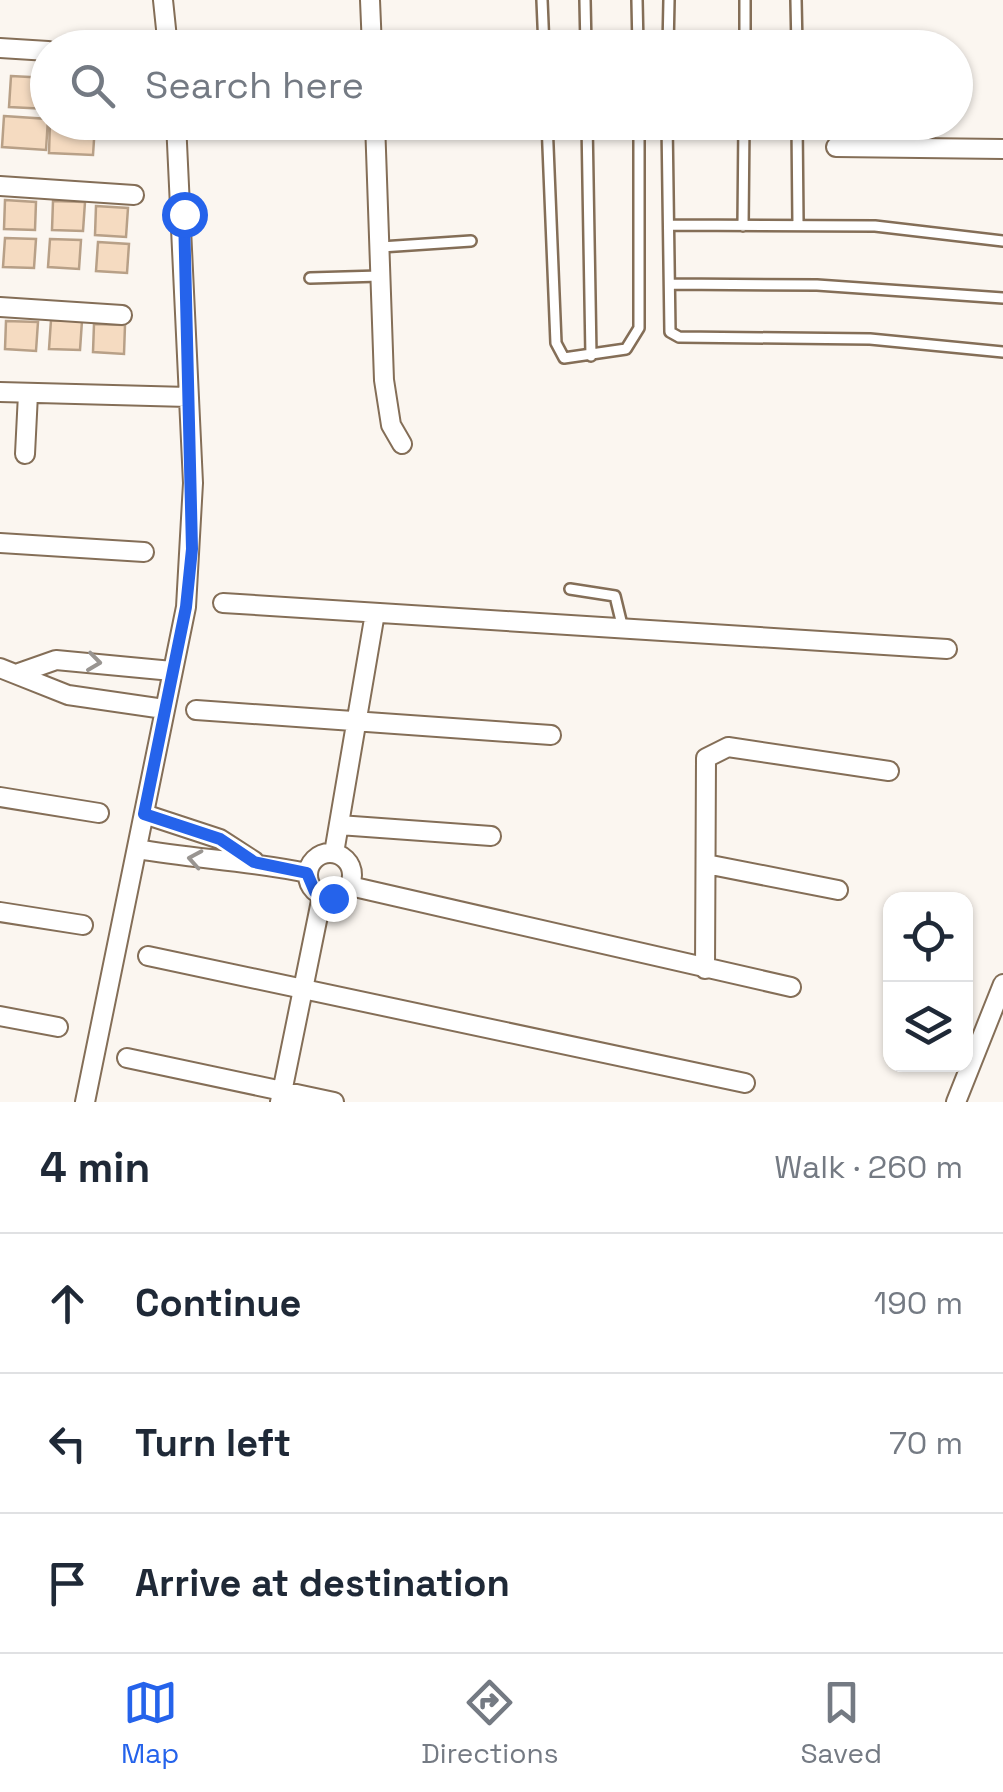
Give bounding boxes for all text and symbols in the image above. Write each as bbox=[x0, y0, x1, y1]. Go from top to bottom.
search box bbox=[30, 30, 973, 140]
icon: search bbox=[65, 58, 120, 113]
text: Search here bbox=[145, 61, 364, 109]
route start bbox=[162, 192, 208, 238]
one-way arrow bbox=[87, 651, 103, 672]
one-way arrow bbox=[187, 849, 203, 870]
route end bbox=[311, 876, 357, 922]
map controls bbox=[883, 892, 973, 1072]
button: locate bbox=[883, 892, 973, 982]
button: layers bbox=[883, 982, 973, 1072]
text: 4 min bbox=[40, 1141, 150, 1194]
text: Walk · 260 m bbox=[774, 1147, 963, 1187]
icon: ahead bbox=[40, 1276, 95, 1331]
text: Continue bbox=[135, 1279, 301, 1327]
text: 190 m bbox=[874, 1283, 963, 1323]
icon: left bbox=[40, 1416, 95, 1471]
text: Turn left bbox=[135, 1419, 291, 1467]
text: 70 m bbox=[889, 1423, 963, 1463]
icon: arrive bbox=[40, 1556, 95, 1611]
text: Arrive at destination bbox=[135, 1559, 510, 1607]
tab: Map bbox=[121, 1675, 179, 1771]
tab: Directions bbox=[421, 1675, 558, 1771]
tab: Saved bbox=[800, 1675, 882, 1771]

